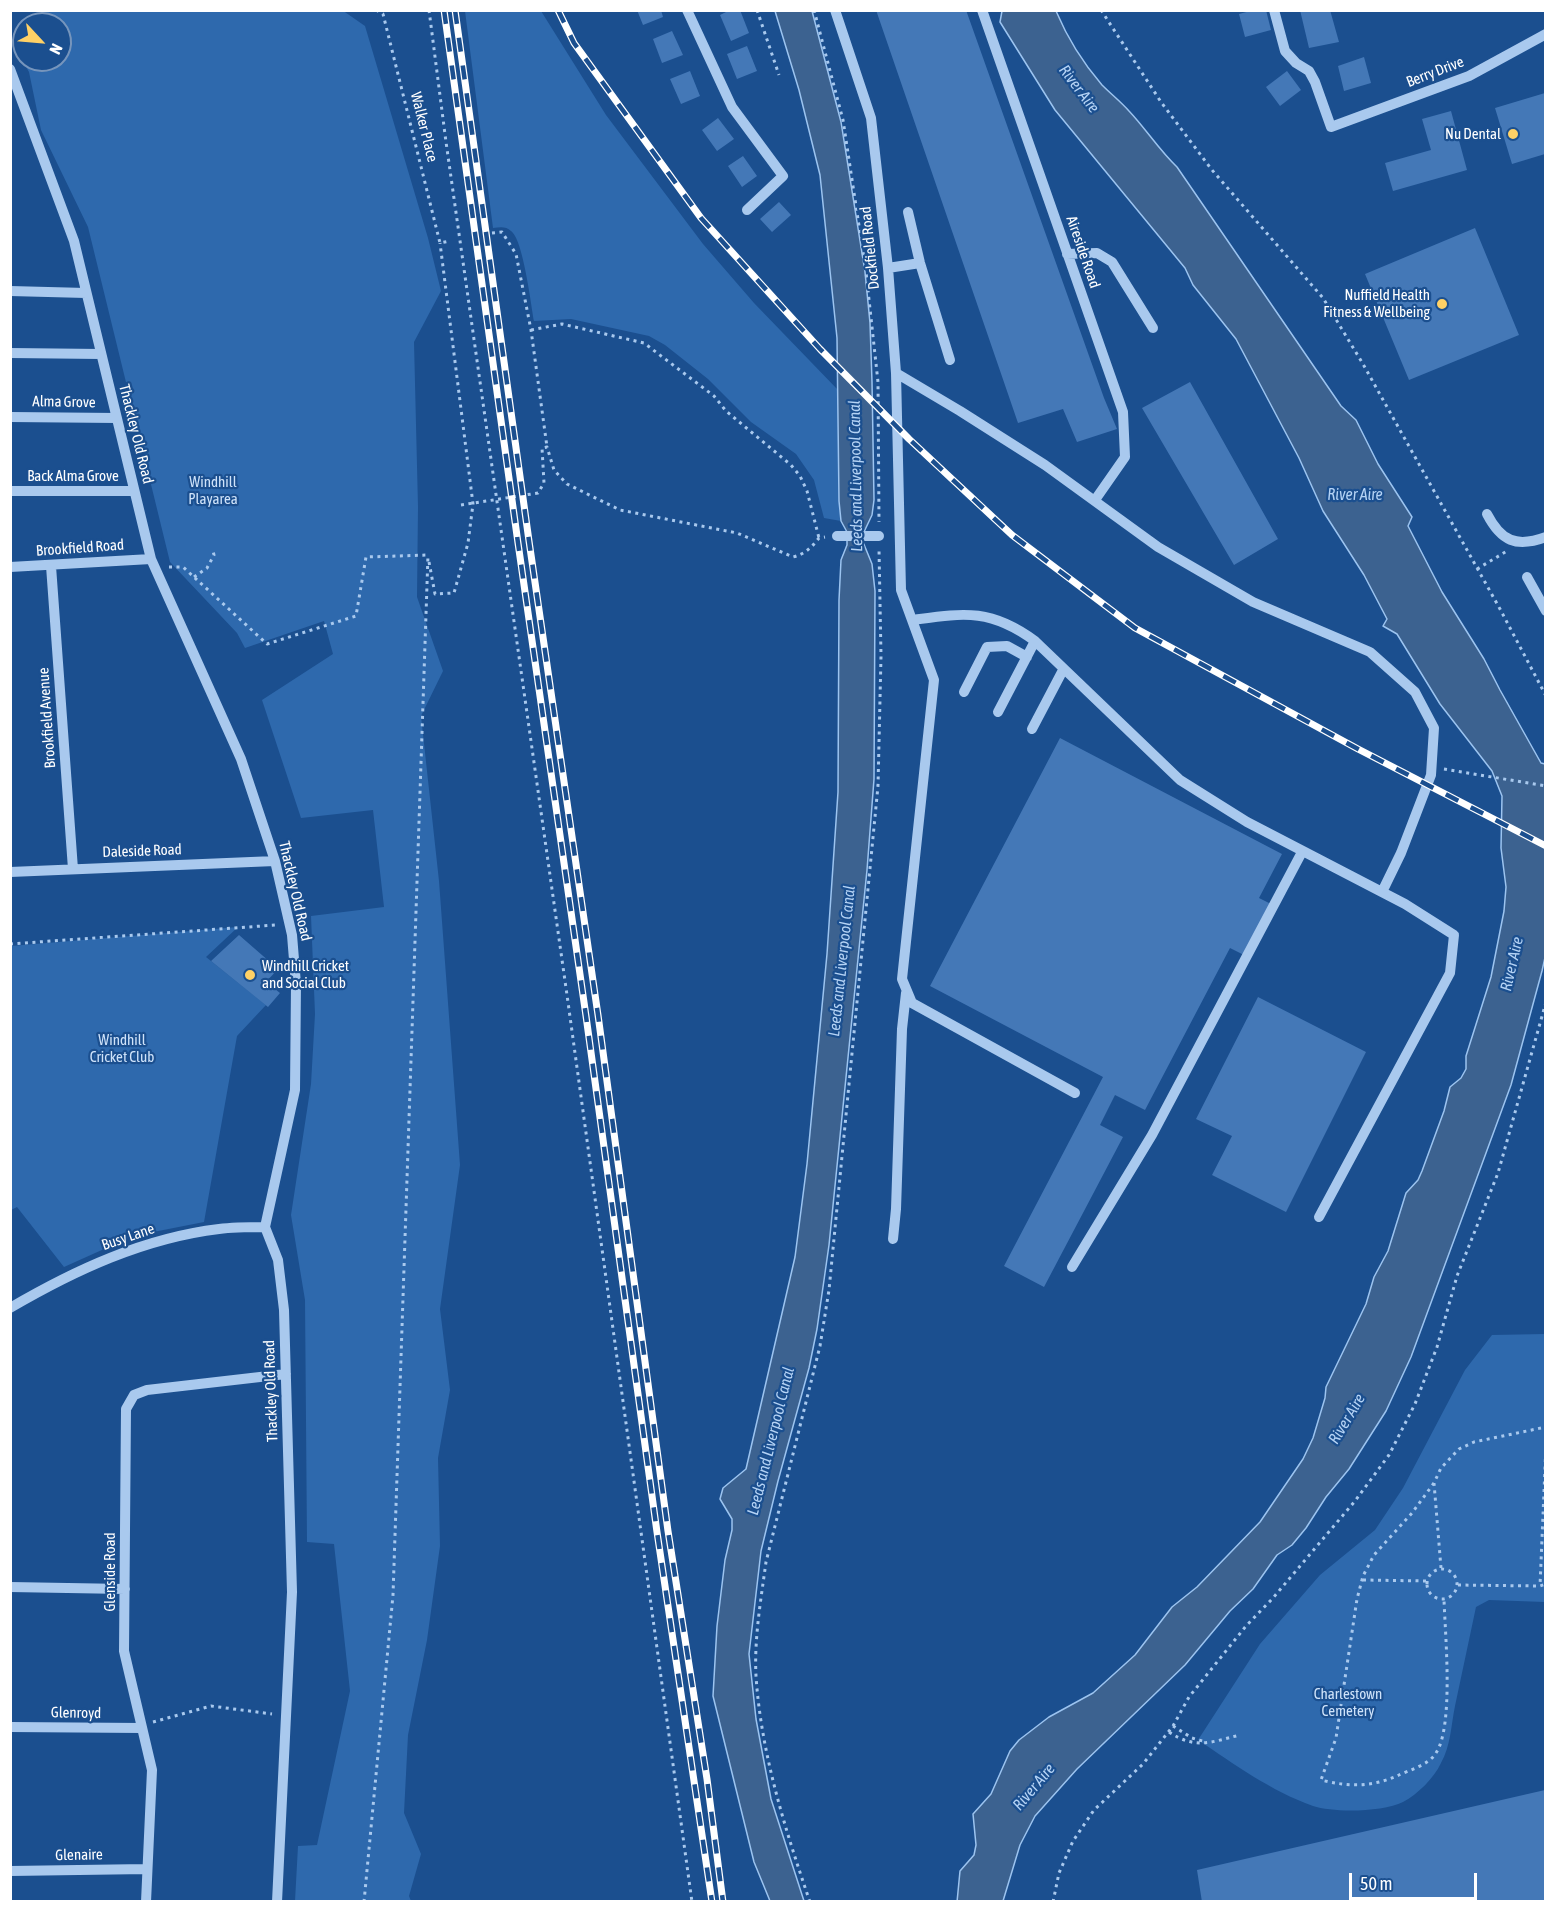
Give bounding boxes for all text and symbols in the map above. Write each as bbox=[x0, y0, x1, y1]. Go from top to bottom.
north arrow bbox=[12, 12, 72, 72]
text: N bbox=[46, 41, 67, 57]
street label: Berry Drive bbox=[1404, 53, 1466, 91]
water label: River Aire bbox=[1055, 61, 1103, 117]
street label: Walker Place bbox=[407, 90, 441, 164]
place label: Nu Dental bbox=[1445, 125, 1501, 143]
marker: Nu Dental bbox=[1506, 127, 1520, 141]
street label: Dockfield Road bbox=[857, 205, 883, 291]
street label: Aireside Road bbox=[1062, 213, 1104, 291]
place label: Nuffield Health Fitness & Wellbeing bbox=[1323, 286, 1430, 321]
marker: Nuffield Health Fitness & Wellbeing bbox=[1435, 297, 1449, 311]
street label: Thackley Old Road bbox=[115, 382, 157, 486]
street label: Alma Grove bbox=[32, 392, 96, 412]
water label: Leeds and Liverpool Canal bbox=[845, 400, 867, 552]
street label: Back Alma Grove bbox=[27, 467, 119, 485]
park label: Windhill Playarea bbox=[188, 473, 238, 508]
water label: River Aire bbox=[1327, 485, 1383, 505]
street label: Brookfield Road bbox=[35, 536, 125, 560]
street label: Brookfield Avenue bbox=[34, 667, 60, 769]
street label: Thackley Old Road bbox=[275, 839, 315, 943]
street label: Daleside Road bbox=[102, 841, 182, 861]
water label: Leeds and Liverpool Canal bbox=[825, 884, 859, 1038]
water label: River Aire bbox=[1496, 935, 1528, 993]
place label: Windhill Cricket and Social Club bbox=[262, 957, 349, 992]
marker: Windhill Cricket and Social Club bbox=[243, 968, 257, 982]
park label: Windhill Cricket Club bbox=[90, 1031, 154, 1066]
street label: Busy Lane bbox=[99, 1220, 157, 1254]
street label: Thackley Old Road bbox=[260, 1340, 282, 1442]
water label: Leeds and Liverpool Canal bbox=[743, 1365, 799, 1517]
water label: River Aire bbox=[1325, 1390, 1369, 1448]
street label: Glenside Road bbox=[101, 1532, 119, 1612]
park label: Charlestown Cemetery bbox=[1314, 1685, 1382, 1720]
street label: Glenroyd bbox=[51, 1704, 101, 1722]
water label: River Aire bbox=[1009, 1760, 1059, 1814]
street label: Glenaire bbox=[55, 1846, 103, 1864]
scale bar bbox=[1352, 1861, 1480, 1899]
text: 50 m bbox=[1360, 1873, 1392, 1894]

